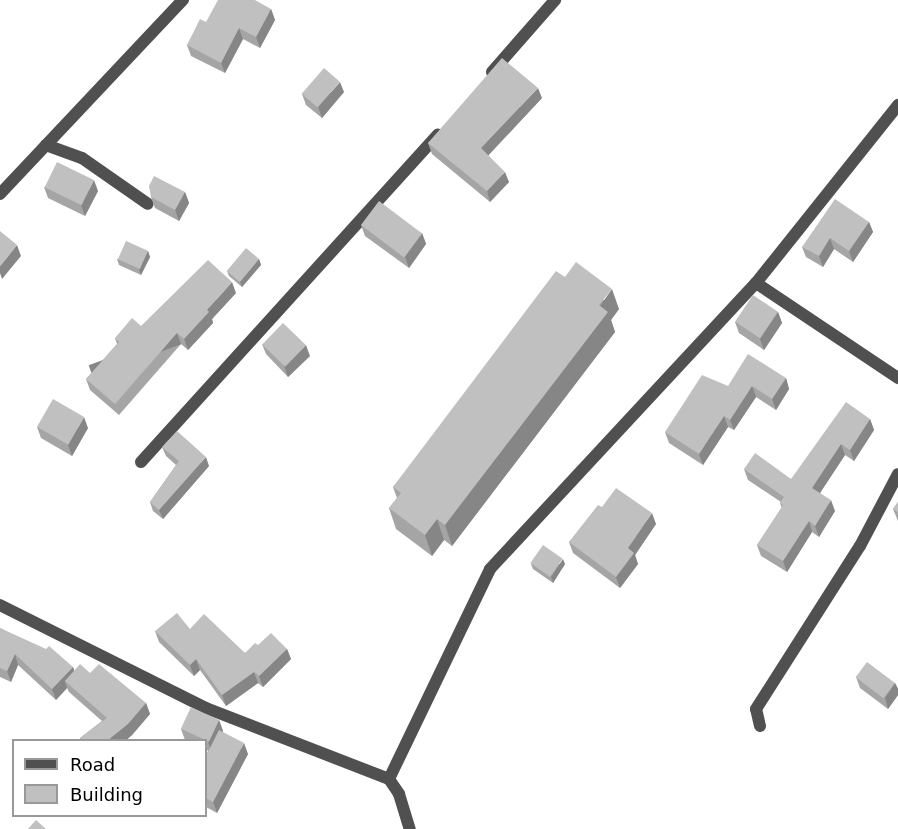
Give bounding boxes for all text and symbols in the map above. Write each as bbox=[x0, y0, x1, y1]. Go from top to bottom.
legend bbox=[12, 739, 207, 817]
text: Road bbox=[70, 754, 115, 775]
text: Building bbox=[70, 784, 143, 805]

